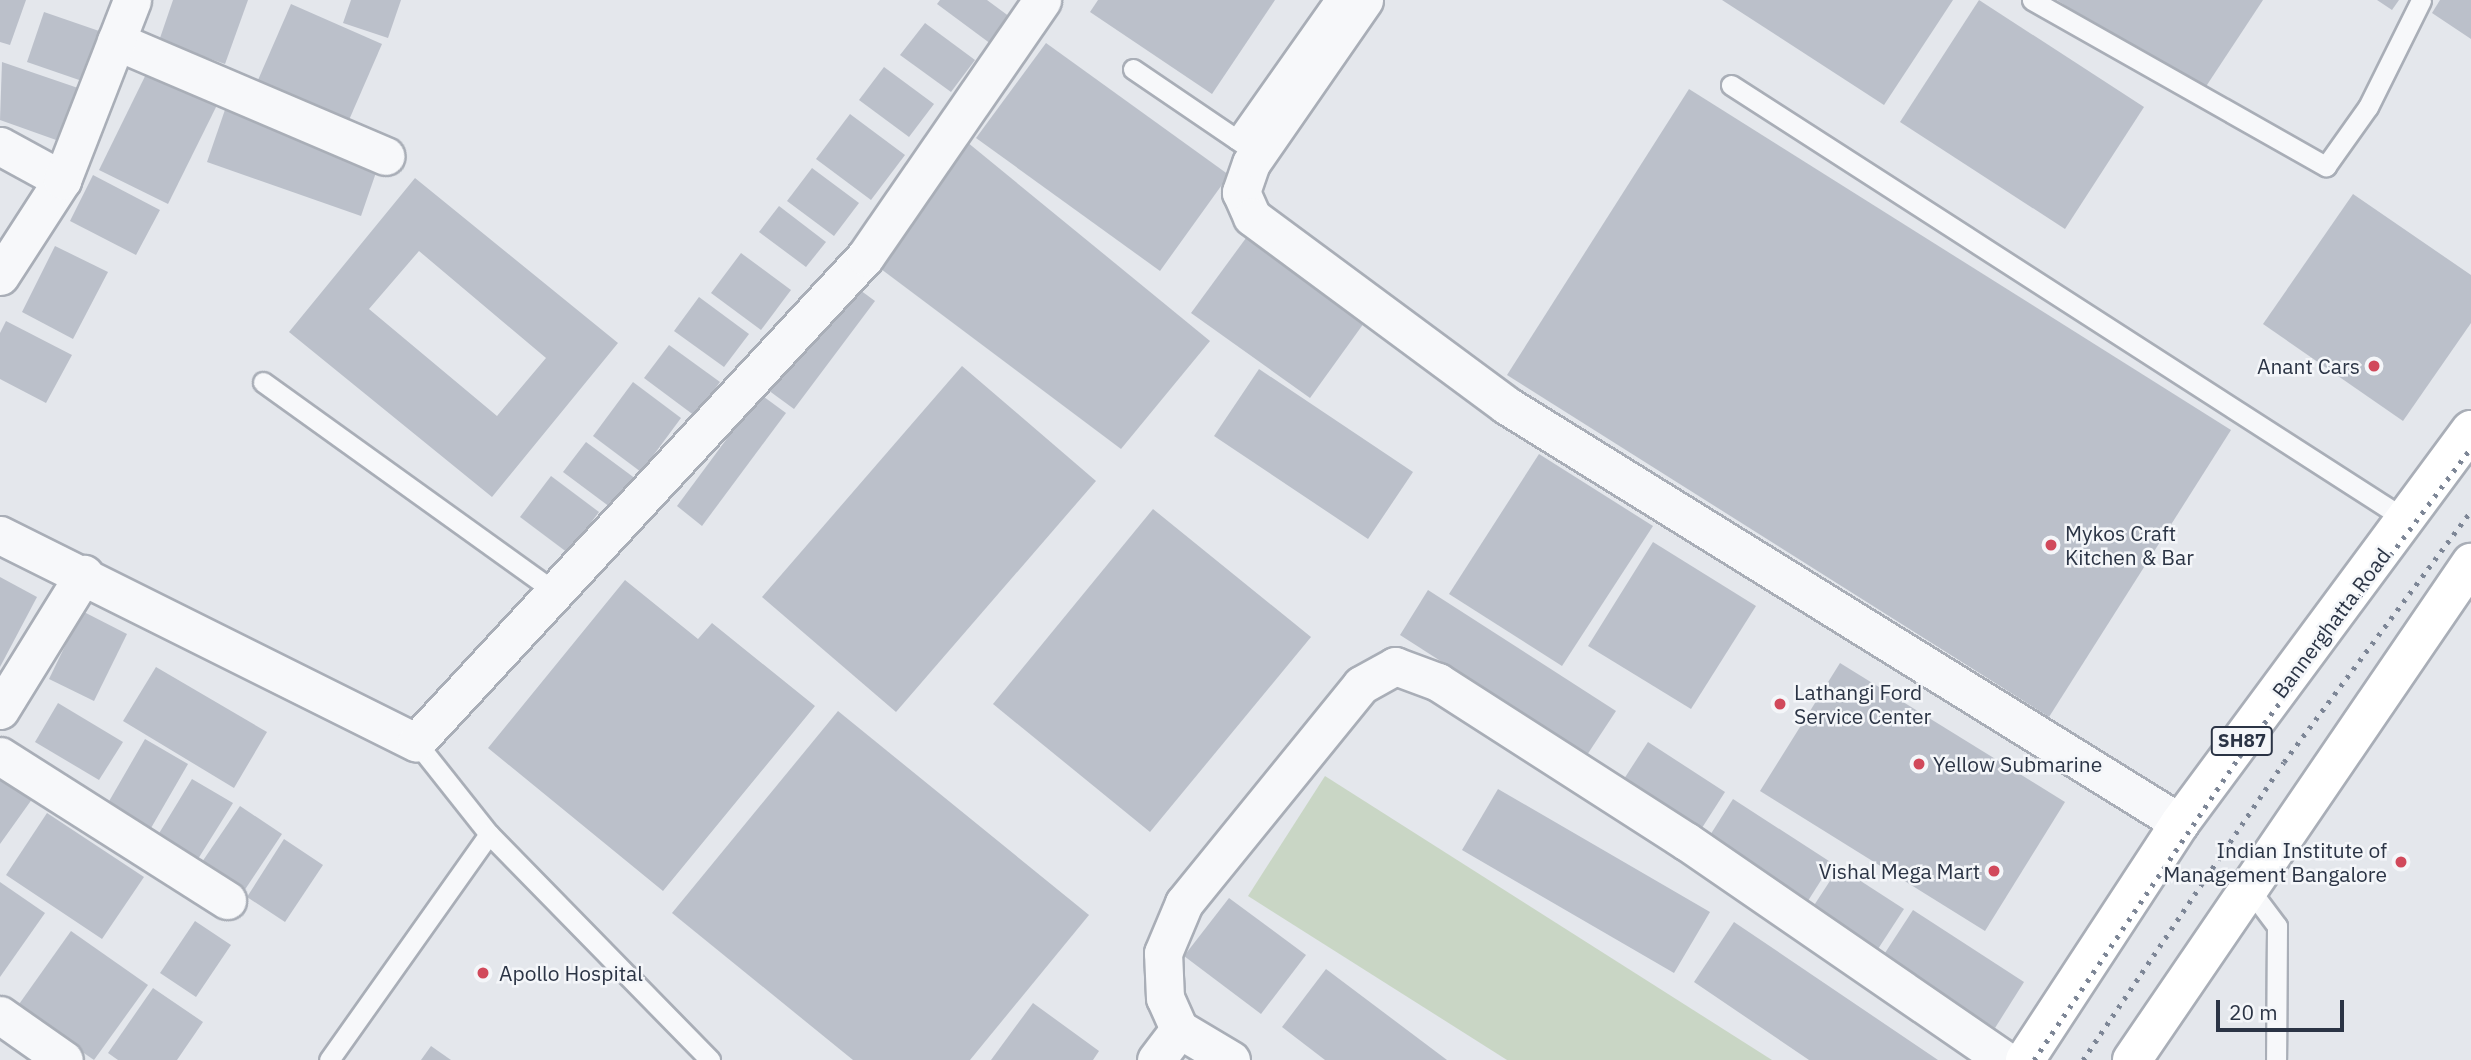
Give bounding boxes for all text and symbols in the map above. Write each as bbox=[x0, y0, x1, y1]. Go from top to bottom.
place label: Anant Cars bbox=[2257, 353, 2360, 379]
marker: Anant Cars bbox=[2366, 358, 2382, 374]
place label: Mykos Craft Kitchen & Bar bbox=[2065, 520, 2194, 570]
marker: Mykos Craft Kitchen & Bar bbox=[2043, 537, 2059, 553]
street label: Bannerghatta Road bbox=[2267, 543, 2395, 703]
place label: Lathangi Ford Service Center bbox=[1794, 679, 1931, 729]
marker: Lathangi Ford Service Center bbox=[1772, 696, 1788, 712]
road number: SH87 bbox=[2210, 726, 2274, 756]
place label: Yellow Submarine bbox=[1933, 751, 2102, 777]
marker: Yellow Submarine bbox=[1911, 756, 1927, 772]
place label: Indian Institute of Management Bangalore bbox=[2163, 837, 2387, 887]
marker: Indian Institute of Management Bangalore bbox=[2393, 854, 2409, 870]
place label: Vishal Mega Mart bbox=[1819, 858, 1980, 884]
marker: Vishal Mega Mart bbox=[1986, 863, 2002, 879]
place label: Apollo Hospital bbox=[499, 960, 643, 986]
marker: Apollo Hospital bbox=[473, 963, 493, 983]
scale bar bbox=[2219, 986, 2347, 1030]
text: 20 m bbox=[2229, 998, 2278, 1026]

